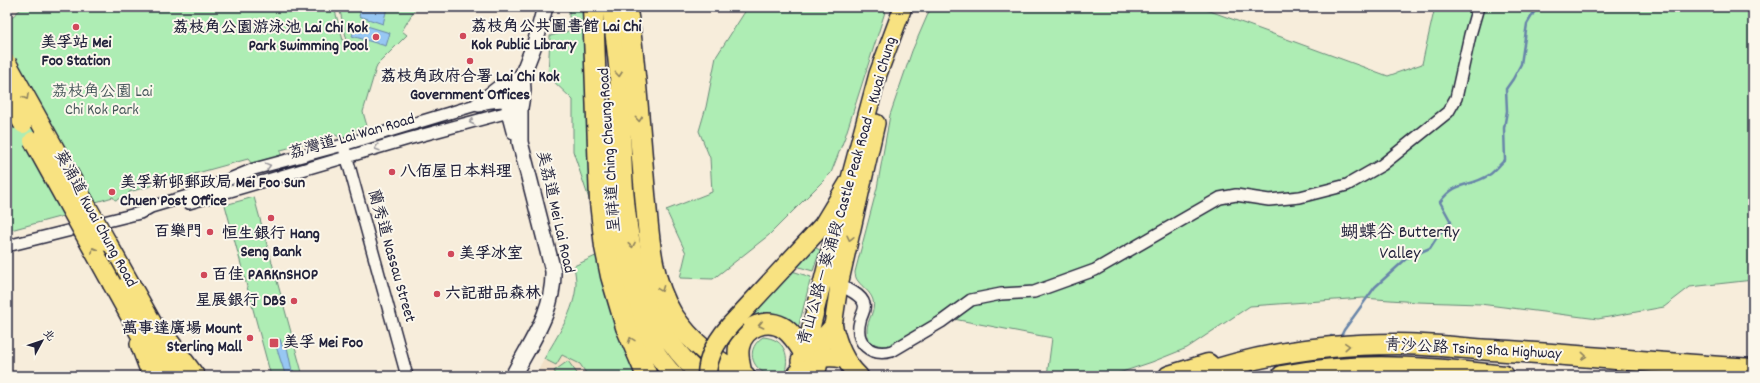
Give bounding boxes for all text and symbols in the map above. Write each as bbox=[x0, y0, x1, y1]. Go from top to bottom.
place label: 荔枝角公共圖書館 Lai Chi Kok Public Library bbox=[471, 16, 642, 57]
place label: 荔枝角公園游泳池 Lai Chi Kok Park Swimming Pool bbox=[173, 17, 368, 58]
marker: 美孚站 Mei Foo Station bbox=[71, 22, 81, 32]
marker: 荔枝角公共圖書館 Lai Chi Kok Public Library bbox=[458, 31, 468, 41]
place label: 美孚站 Mei Foo Station bbox=[40, 32, 112, 73]
marker: 荔枝角公園游泳池 Lai Chi Kok Park Swimming Pool bbox=[371, 32, 381, 42]
street label: 青山公路－葵涌段 Castle Peak Road – Kwai Chung bbox=[793, 34, 903, 348]
marker: 荔枝角政府合署 Lai Chi Kok Government Offices bbox=[465, 56, 475, 66]
place label: 荔枝角政府合署 Lai Chi Kok Government Offices bbox=[380, 66, 560, 107]
street label: 呈祥道 Ching Cheung Road bbox=[593, 67, 627, 233]
one-way arrow bbox=[614, 70, 623, 77]
park label: 荔枝角公園 Lai Chi Kok Park bbox=[52, 81, 152, 122]
one-way arrow bbox=[22, 93, 29, 100]
street label: 荔灣道 Lai Wan Road bbox=[286, 108, 418, 166]
one-way arrow bbox=[634, 116, 643, 122]
one-way arrow bbox=[469, 118, 475, 126]
one-way arrow bbox=[374, 143, 381, 152]
street label: 葵涌道 Kwai Chung Road bbox=[48, 146, 142, 292]
street label: 美荔道 Mei Lai Road bbox=[530, 148, 580, 276]
place label: 八佰屋日本料理 bbox=[400, 161, 512, 184]
one-way arrow bbox=[264, 162, 271, 171]
marker: 八佰屋日本料理 bbox=[387, 167, 397, 177]
place label: 美孚新邨郵政局 Mei Foo Sun Chuen Post Office bbox=[120, 172, 305, 213]
marker: 美孚新邨郵政局 Mei Foo Sun Chuen Post Office bbox=[107, 187, 117, 197]
street label: 蘭秀道 Nassau Street bbox=[361, 187, 421, 325]
marker: 恒生銀行 Hang Seng Bank bbox=[266, 213, 276, 223]
place label: 百樂門 bbox=[154, 221, 202, 244]
district label: 蝴蝶谷 Butterfly Valley bbox=[1341, 221, 1460, 267]
place label: 恒生銀行 Hang Seng Bank bbox=[222, 223, 320, 264]
marker: 百樂門 bbox=[205, 227, 215, 237]
one-way arrow bbox=[846, 234, 855, 241]
one-way arrow bbox=[627, 242, 635, 248]
place label: 美孚冰室 bbox=[459, 243, 523, 266]
one-way arrow bbox=[91, 247, 98, 254]
marker: 美孚冰室 bbox=[446, 249, 456, 259]
place label: 百佳 PARKnSHOP bbox=[212, 264, 319, 287]
marker: 百佳 PARKnSHOP bbox=[199, 270, 209, 280]
place label: 六記甜品森林 bbox=[445, 283, 541, 306]
one-way arrow bbox=[656, 285, 664, 292]
marker: 六記甜品森林 bbox=[432, 289, 442, 299]
place label: 星展銀行 DBS bbox=[195, 290, 286, 313]
marker: 星展銀行 DBS bbox=[289, 296, 299, 306]
place label: 萬事達廣場 Mount Sterling Mall bbox=[122, 318, 242, 359]
one-way arrow bbox=[758, 320, 764, 328]
north arrow bbox=[22, 321, 62, 361]
text: 北 bbox=[38, 327, 58, 345]
place label: 美孚 Mei Foo bbox=[283, 332, 363, 355]
marker: 萬事達廣場 Mount Sterling Mall bbox=[245, 333, 255, 343]
street label: 青沙公路 Tsing Sha Highway bbox=[1384, 334, 1563, 366]
marker: 美孚 Mei Foo bbox=[268, 337, 280, 349]
one-way arrow bbox=[627, 337, 636, 344]
one-way arrow bbox=[1344, 341, 1350, 350]
one-way arrow bbox=[1581, 351, 1587, 360]

